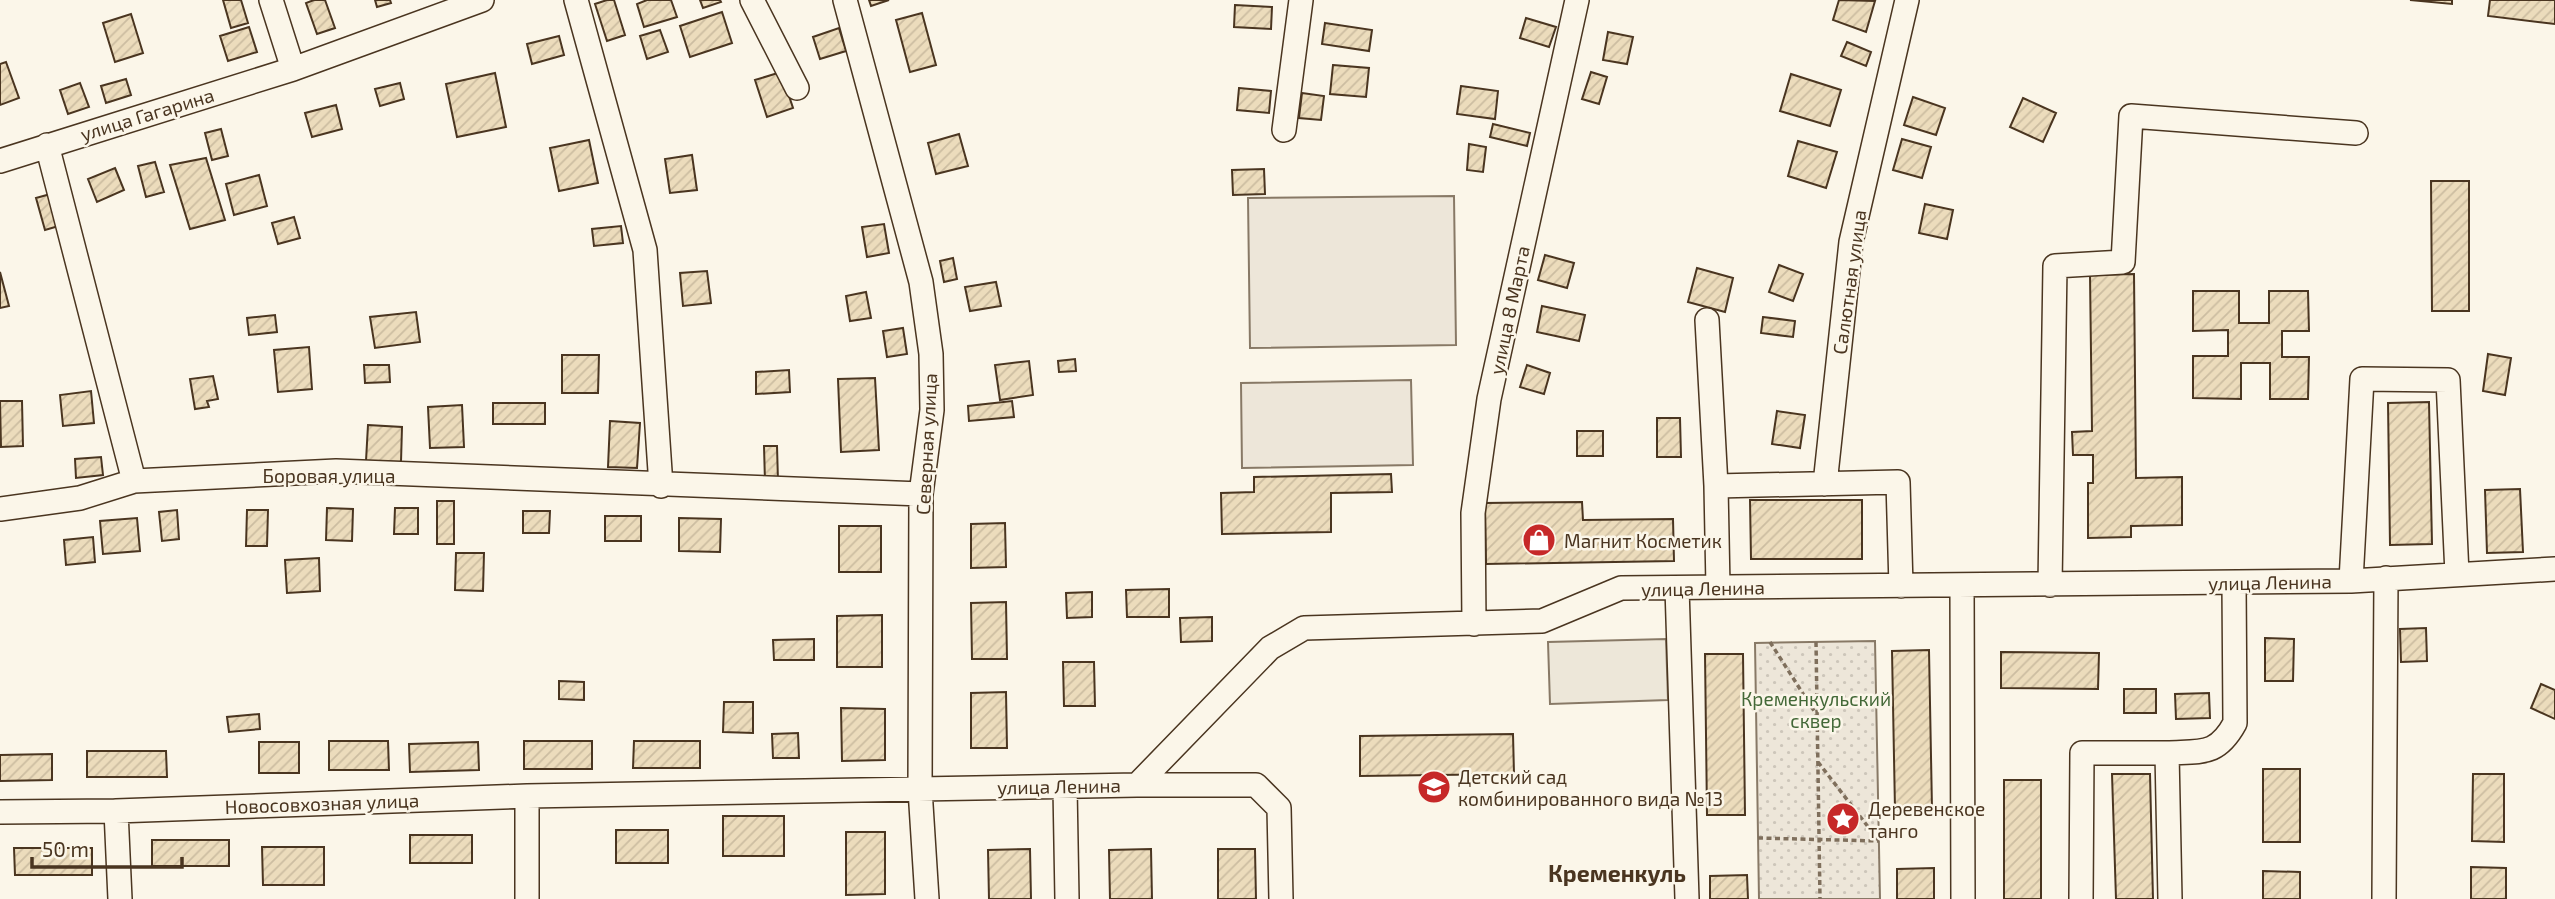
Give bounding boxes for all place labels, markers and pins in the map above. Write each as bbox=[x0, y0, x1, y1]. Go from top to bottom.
shop icon: Магнит Косметик bbox=[1520, 521, 1558, 559]
place label: Магнит Косметик bbox=[1564, 529, 1722, 552]
place label: Детский сад комбинированного вида №13 bbox=[1458, 765, 1723, 810]
school or university icon: Детский сад комбинированного вида №13 bbox=[1415, 768, 1453, 806]
place label: Деревенское танго bbox=[1868, 797, 1985, 842]
place icon: Деревенское танго bbox=[1824, 800, 1862, 838]

